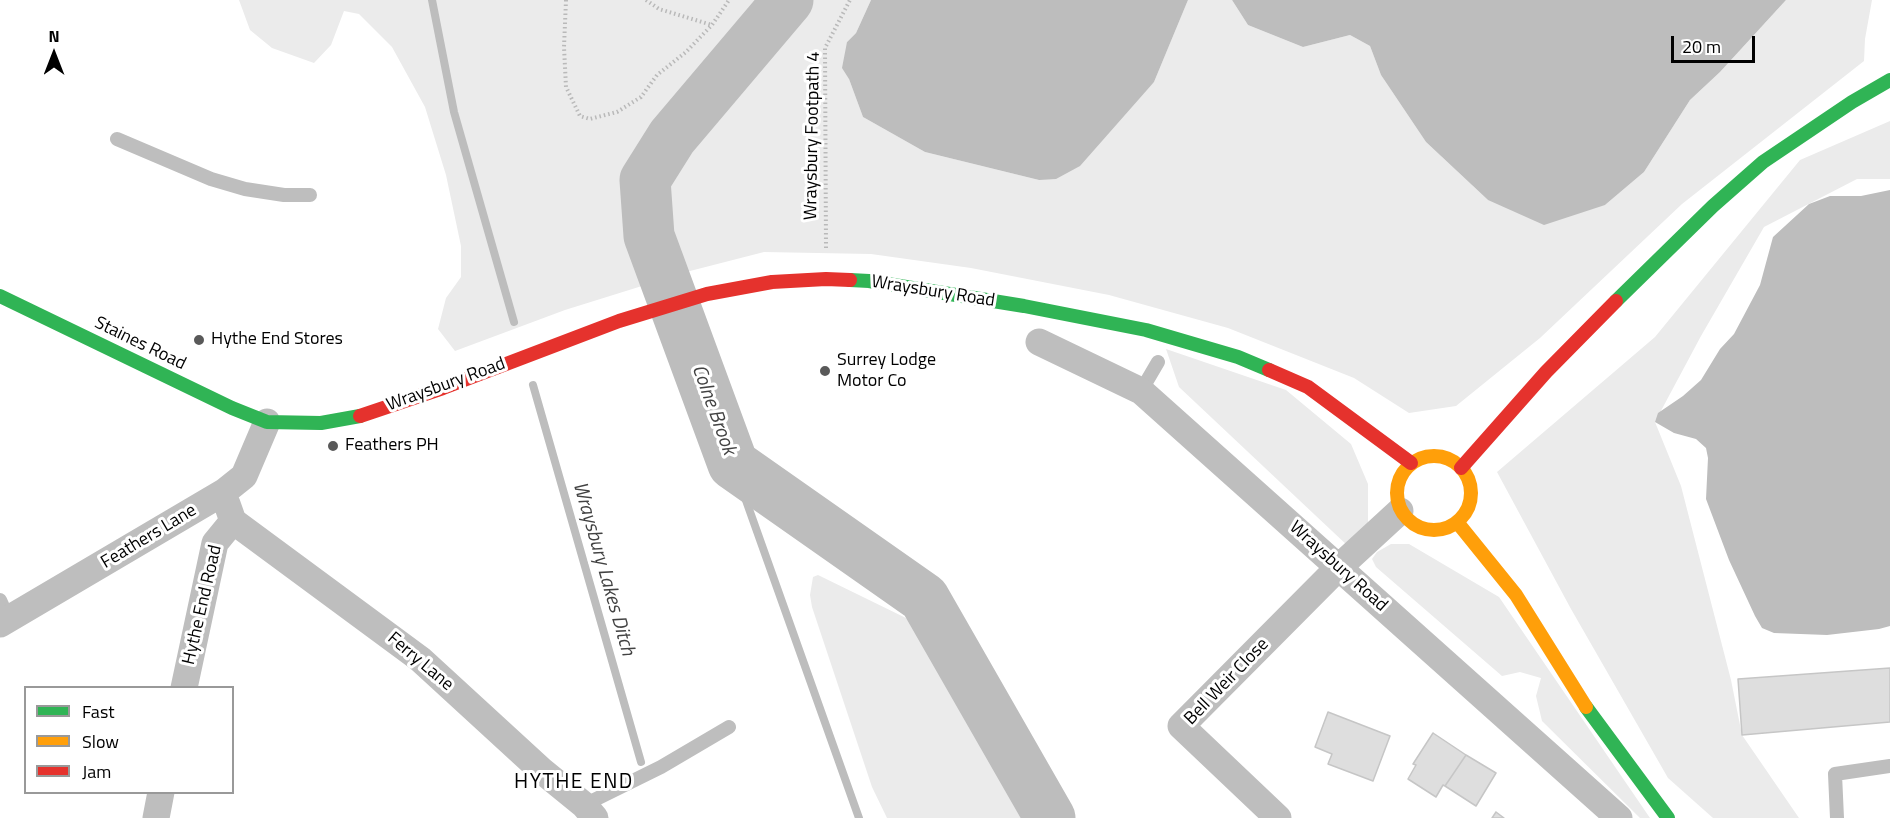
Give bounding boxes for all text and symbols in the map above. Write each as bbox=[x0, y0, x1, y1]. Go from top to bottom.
north arrow bbox=[24, 24, 84, 84]
text: N bbox=[48, 24, 60, 48]
scale bar bbox=[1674, 24, 1758, 62]
text: 20 m bbox=[1682, 33, 1721, 60]
street label: Wraysbury Footpath 4 bbox=[801, 52, 825, 220]
street label: Wraysbury Road bbox=[870, 272, 996, 312]
street label: Staines Road bbox=[91, 313, 189, 375]
place label: Hythe End Stores bbox=[211, 329, 343, 351]
marker: Hythe End Stores bbox=[192, 333, 206, 347]
place label: Surrey Lodge Motor Co bbox=[837, 350, 936, 392]
street label: Wraysbury Road bbox=[384, 354, 508, 416]
water label: Colne Brook bbox=[686, 362, 740, 458]
marker: Surrey Lodge Motor Co bbox=[818, 364, 832, 378]
place label: Feathers PH bbox=[345, 435, 439, 457]
marker: Feathers PH bbox=[326, 439, 340, 453]
water label: Wraysbury Lakes Ditch bbox=[567, 479, 639, 659]
street label: Feathers Lane bbox=[97, 500, 201, 574]
street label: Wraysbury Road bbox=[1284, 517, 1392, 617]
street label: Hythe End Road bbox=[179, 543, 227, 667]
street label: Ferry Lane bbox=[383, 628, 457, 696]
street label: Bell Weir Close bbox=[1180, 634, 1274, 730]
legend bbox=[24, 686, 234, 794]
text: Fast bbox=[82, 698, 115, 725]
text: Slow bbox=[82, 728, 119, 755]
text: Jam bbox=[82, 758, 111, 785]
district label: HYTHE END bbox=[514, 770, 634, 796]

